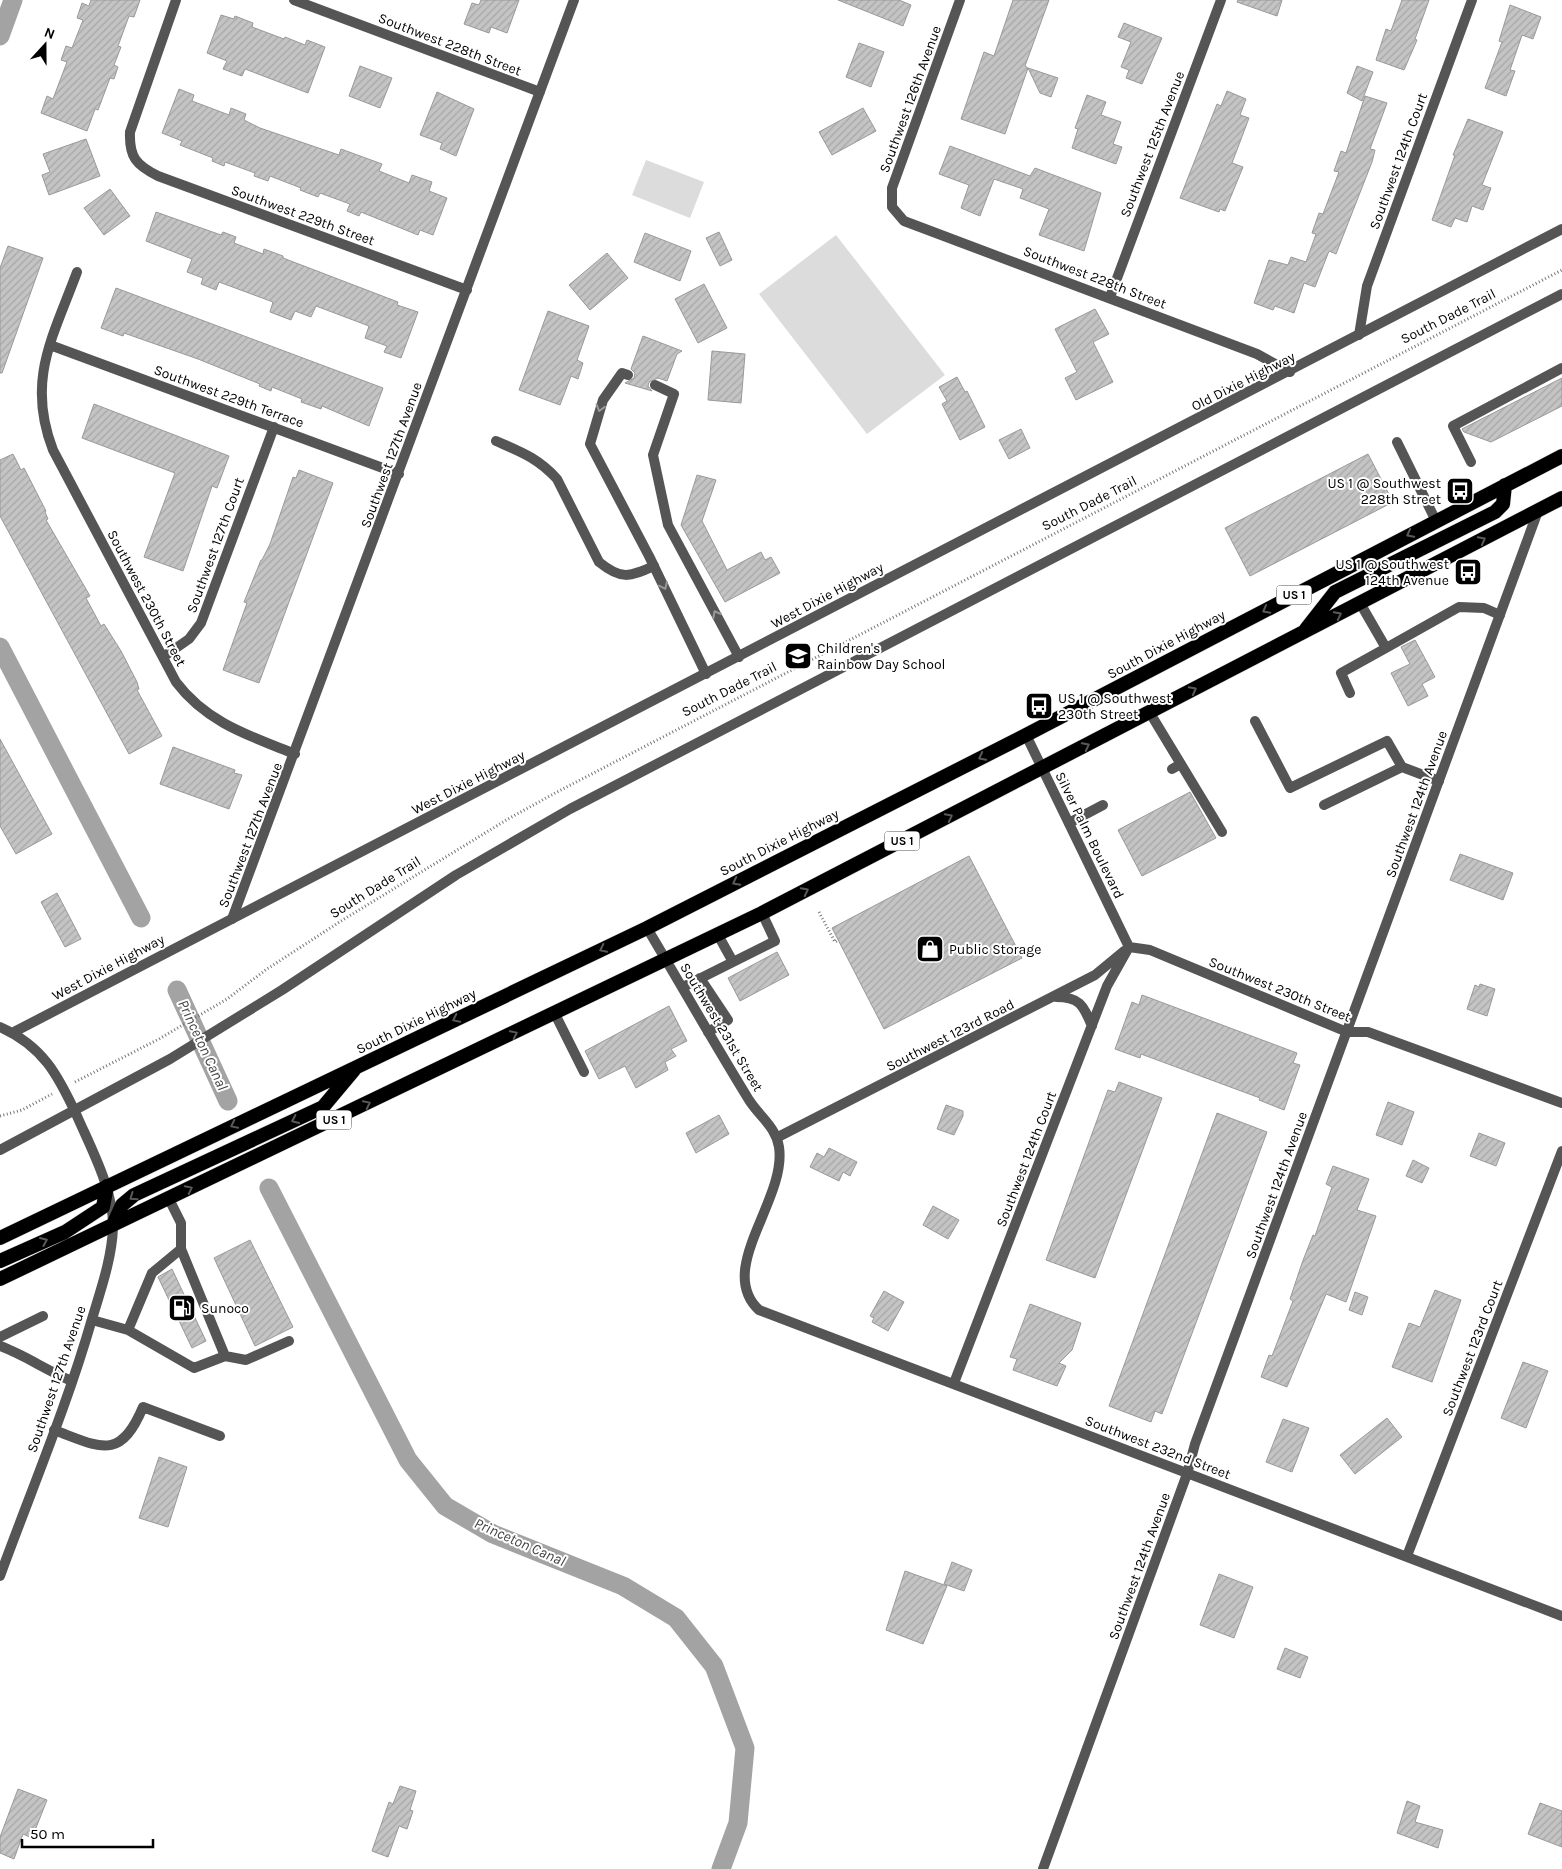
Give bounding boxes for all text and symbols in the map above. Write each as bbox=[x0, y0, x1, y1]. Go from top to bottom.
street label: Southwest 228th Street bbox=[376, 9, 524, 80]
north arrow bbox=[20, 20, 70, 70]
street label: Southwest 126th Avenue bbox=[876, 23, 945, 175]
text: N bbox=[42, 24, 57, 43]
street label: Southwest 125th Avenue bbox=[1117, 69, 1188, 220]
street label: Southwest 124th Court bbox=[1366, 91, 1431, 232]
street label: Southwest 229th Street bbox=[229, 182, 377, 249]
street label: Southwest 228th Street bbox=[1021, 242, 1169, 313]
street label: South Dade Trail bbox=[1398, 285, 1499, 348]
street label: Old Dixie Highway bbox=[1189, 348, 1298, 415]
street label: Southwest 229th Terrace bbox=[152, 361, 306, 432]
street label: Southwest 127th Avenue bbox=[357, 380, 426, 530]
one-way arrow bbox=[596, 404, 606, 412]
street label: South Dade Trail bbox=[1039, 472, 1140, 535]
street label: Southwest 127th Court bbox=[183, 475, 248, 615]
place label: US 1 @ Southwest 228th Street bbox=[1327, 475, 1441, 508]
bus stop icon: US 1 @ Southwest 228th Street bbox=[1445, 476, 1475, 506]
street label: Southwest 230th Street bbox=[103, 527, 190, 669]
one-way arrow bbox=[1406, 528, 1415, 538]
one-way arrow bbox=[1476, 536, 1485, 546]
place label: US 1 @ Southwest 124th Avenue bbox=[1335, 556, 1449, 589]
bus stop icon: US 1 @ Southwest 124th Avenue bbox=[1453, 557, 1483, 587]
street label: West Dixie Highway bbox=[768, 558, 887, 632]
one-way arrow bbox=[657, 581, 667, 590]
road number: US 1 bbox=[1276, 586, 1312, 604]
one-way arrow bbox=[1262, 604, 1271, 614]
street label: South Dixie Highway bbox=[1104, 606, 1229, 683]
one-way arrow bbox=[712, 610, 722, 619]
one-way arrow bbox=[1332, 611, 1341, 621]
place label: Children's Rainbow Day School bbox=[817, 640, 945, 673]
school or university icon: Children's Rainbow Day School bbox=[783, 641, 813, 671]
street label: South Dade Trail bbox=[679, 658, 780, 721]
one-way arrow bbox=[1188, 686, 1197, 696]
place label: US 1 @ Southwest 230th Street bbox=[1058, 690, 1172, 723]
bus stop icon: US 1 @ Southwest 230th Street bbox=[1024, 691, 1054, 721]
street label: Southwest 124th Avenue bbox=[1382, 728, 1451, 880]
one-way arrow bbox=[1080, 742, 1089, 752]
street label: West Dixie Highway bbox=[409, 746, 528, 818]
one-way arrow bbox=[979, 751, 988, 761]
street label: Southwest 127th Avenue bbox=[215, 760, 286, 910]
street label: Silver Palm Boulevard bbox=[1051, 769, 1128, 901]
street label: South Dixie Highway bbox=[717, 805, 842, 880]
one-way arrow bbox=[944, 813, 953, 823]
road number: US 1 bbox=[884, 831, 920, 850]
street label: South Dade Trail bbox=[327, 853, 424, 922]
one-way arrow bbox=[732, 876, 741, 886]
one-way arrow bbox=[800, 887, 809, 897]
street label: West Dixie Highway bbox=[49, 930, 168, 1004]
shop icon: Public Storage bbox=[915, 934, 945, 964]
place label: Public Storage bbox=[949, 941, 1041, 958]
one-way arrow bbox=[599, 942, 608, 953]
street label: Southwest 230th Street bbox=[1206, 953, 1353, 1026]
street label: Southwest 231st Street bbox=[676, 960, 767, 1095]
street label: South Dixie Highway bbox=[354, 985, 479, 1058]
street label: Southwest 123rd Road bbox=[883, 996, 1017, 1075]
water label: Princeton Canal bbox=[174, 997, 232, 1093]
one-way arrow bbox=[453, 1013, 462, 1023]
one-way arrow bbox=[508, 1030, 517, 1040]
street label: Southwest 124th Court bbox=[993, 1089, 1060, 1230]
one-way arrow bbox=[362, 1100, 371, 1110]
street label: Southwest 124th Avenue bbox=[1242, 1109, 1311, 1261]
road number: US 1 bbox=[316, 1110, 352, 1130]
one-way arrow bbox=[291, 1114, 300, 1124]
one-way arrow bbox=[230, 1119, 239, 1129]
one-way arrow bbox=[184, 1185, 193, 1195]
one-way arrow bbox=[129, 1191, 139, 1200]
one-way arrow bbox=[39, 1236, 48, 1247]
street label: Southwest 123rd Court bbox=[1439, 1278, 1506, 1419]
fuel station icon: Sunoco bbox=[167, 1293, 197, 1323]
place label: Sunoco bbox=[201, 1300, 249, 1317]
street label: Southwest 127th Avenue bbox=[23, 1304, 90, 1455]
street label: Southwest 232nd Street bbox=[1083, 1412, 1233, 1483]
street label: Southwest 124th Avenue bbox=[1105, 1490, 1174, 1642]
water label: Princeton Canal bbox=[472, 1514, 569, 1570]
scale bar bbox=[22, 1816, 154, 1848]
text: 50 m bbox=[30, 1825, 65, 1843]

